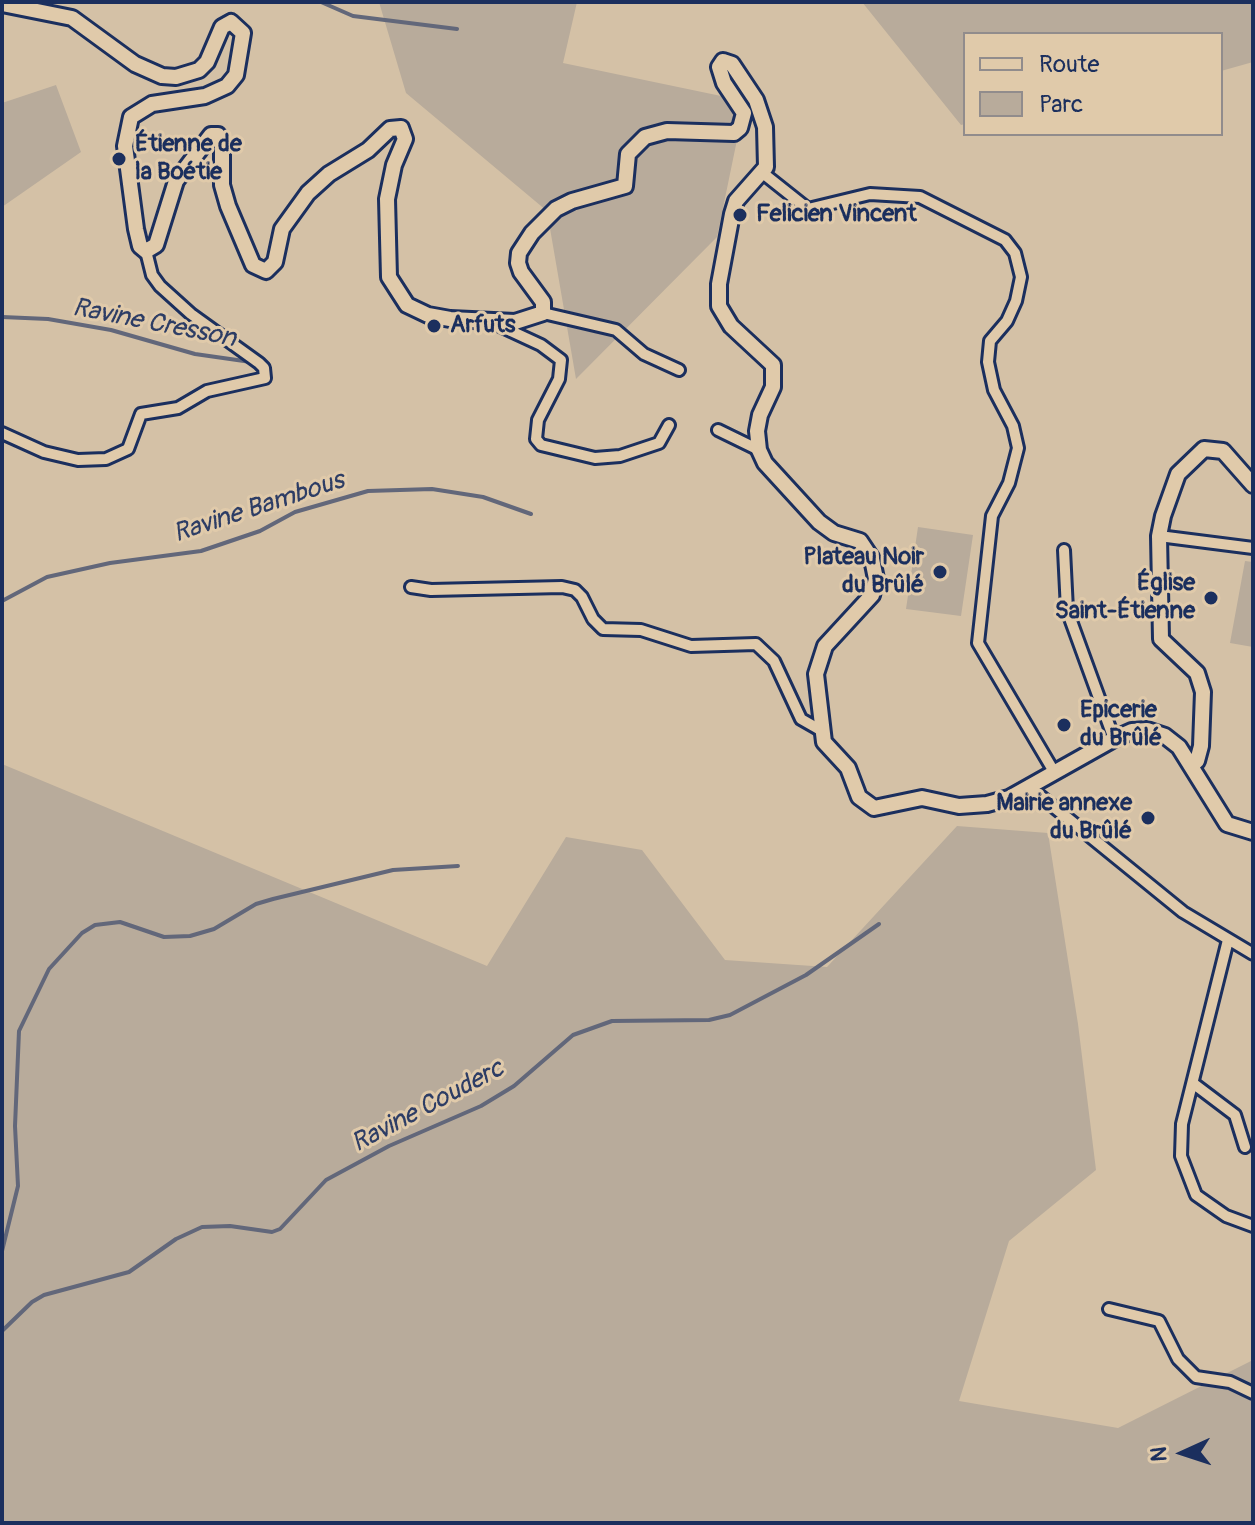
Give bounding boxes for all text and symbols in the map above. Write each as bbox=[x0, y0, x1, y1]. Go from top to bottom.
legend bbox=[963, 32, 1223, 136]
text: Route bbox=[1039, 50, 1099, 79]
text: Parc bbox=[1039, 90, 1083, 119]
place label: Étienne de la Boétie bbox=[135, 131, 242, 187]
marker: Étienne de la Boétie bbox=[110, 150, 128, 168]
place label: Felicien Vincent bbox=[756, 201, 917, 229]
marker: Felicien Vincent bbox=[731, 206, 749, 224]
water label: Ravine Cresson bbox=[70, 293, 238, 355]
place label: Arfuts bbox=[450, 312, 515, 340]
marker: Arfuts bbox=[425, 317, 443, 335]
water label: Ravine Bambous bbox=[170, 466, 348, 550]
place label: Plateau Noir du Brûlé bbox=[803, 544, 924, 600]
marker: Plateau Noir du Brûlé bbox=[931, 563, 949, 581]
place label: Église Saint-Étienne bbox=[1055, 570, 1195, 626]
marker: Église Saint-Étienne bbox=[1202, 589, 1220, 607]
place label: Epicerie du Brûlé bbox=[1080, 697, 1162, 753]
marker: Epicerie du Brûlé bbox=[1055, 716, 1073, 734]
place label: Mairie annexe du Brûlé bbox=[996, 790, 1132, 846]
marker: Mairie annexe du Brûlé bbox=[1139, 809, 1157, 827]
water label: Ravine Couderc bbox=[347, 1054, 509, 1160]
north arrow bbox=[1143, 1413, 1223, 1493]
text: N bbox=[1145, 1446, 1173, 1462]

